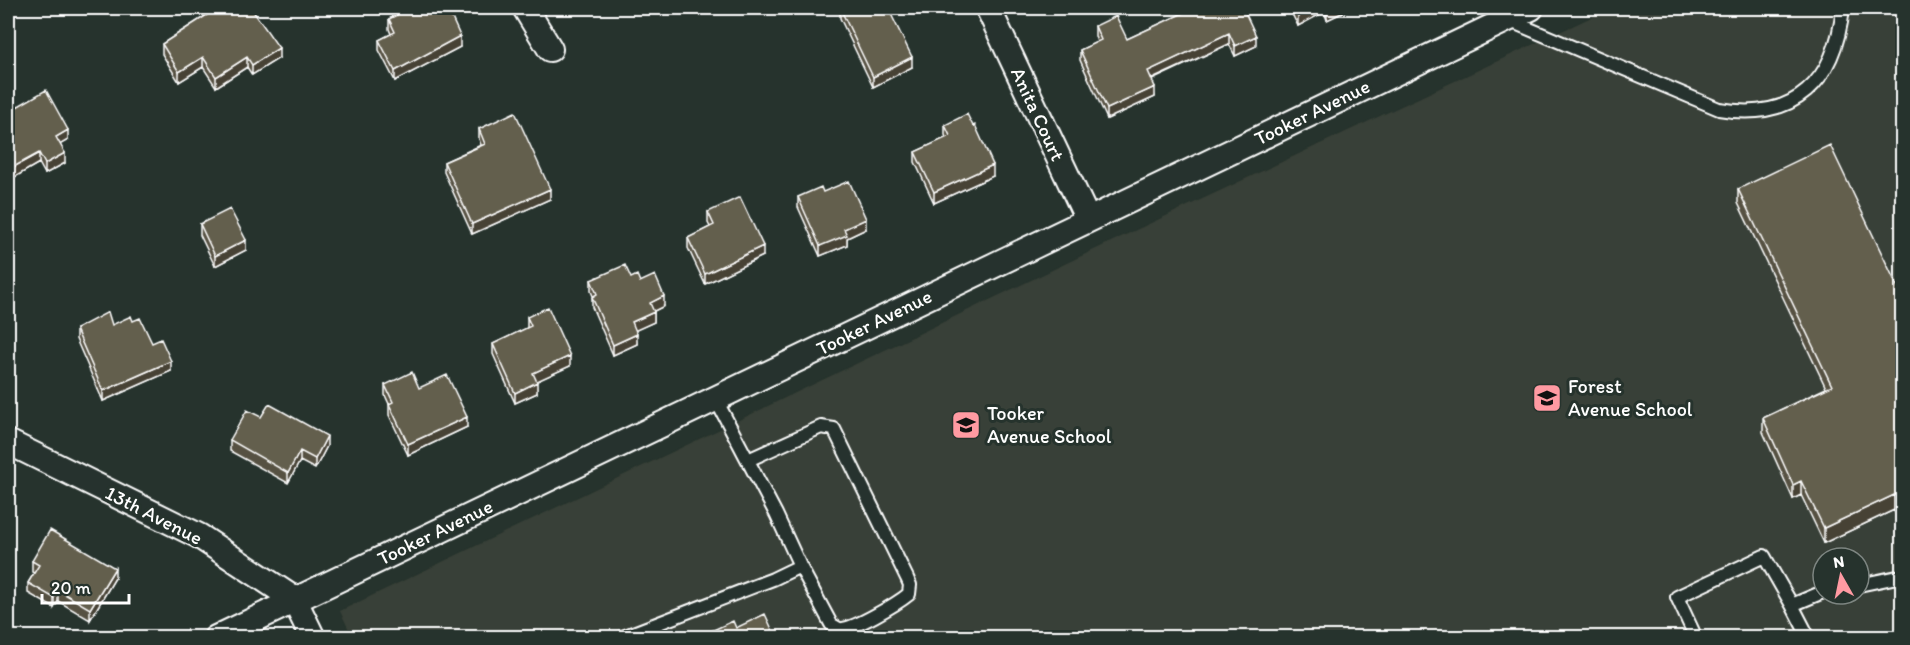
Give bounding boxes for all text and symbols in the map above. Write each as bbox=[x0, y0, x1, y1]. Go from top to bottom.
street label: Anita Court bbox=[1006, 63, 1070, 165]
street label: Tooker Avenue bbox=[1251, 74, 1373, 150]
street label: Tooker Avenue bbox=[813, 284, 935, 360]
place label: Forest Avenue School bbox=[1568, 374, 1693, 421]
school or university icon: Forest Avenue School bbox=[1531, 382, 1563, 414]
place label: Tooker Avenue School bbox=[987, 401, 1112, 448]
school or university icon: Tooker Avenue School bbox=[950, 409, 982, 441]
street label: 13th Avenue bbox=[101, 480, 207, 550]
street label: Tooker Avenue bbox=[374, 494, 496, 570]
north arrow bbox=[1811, 546, 1871, 606]
text: N bbox=[1832, 551, 1846, 572]
scale bar bbox=[42, 567, 129, 605]
text: 20 m bbox=[51, 577, 91, 599]

